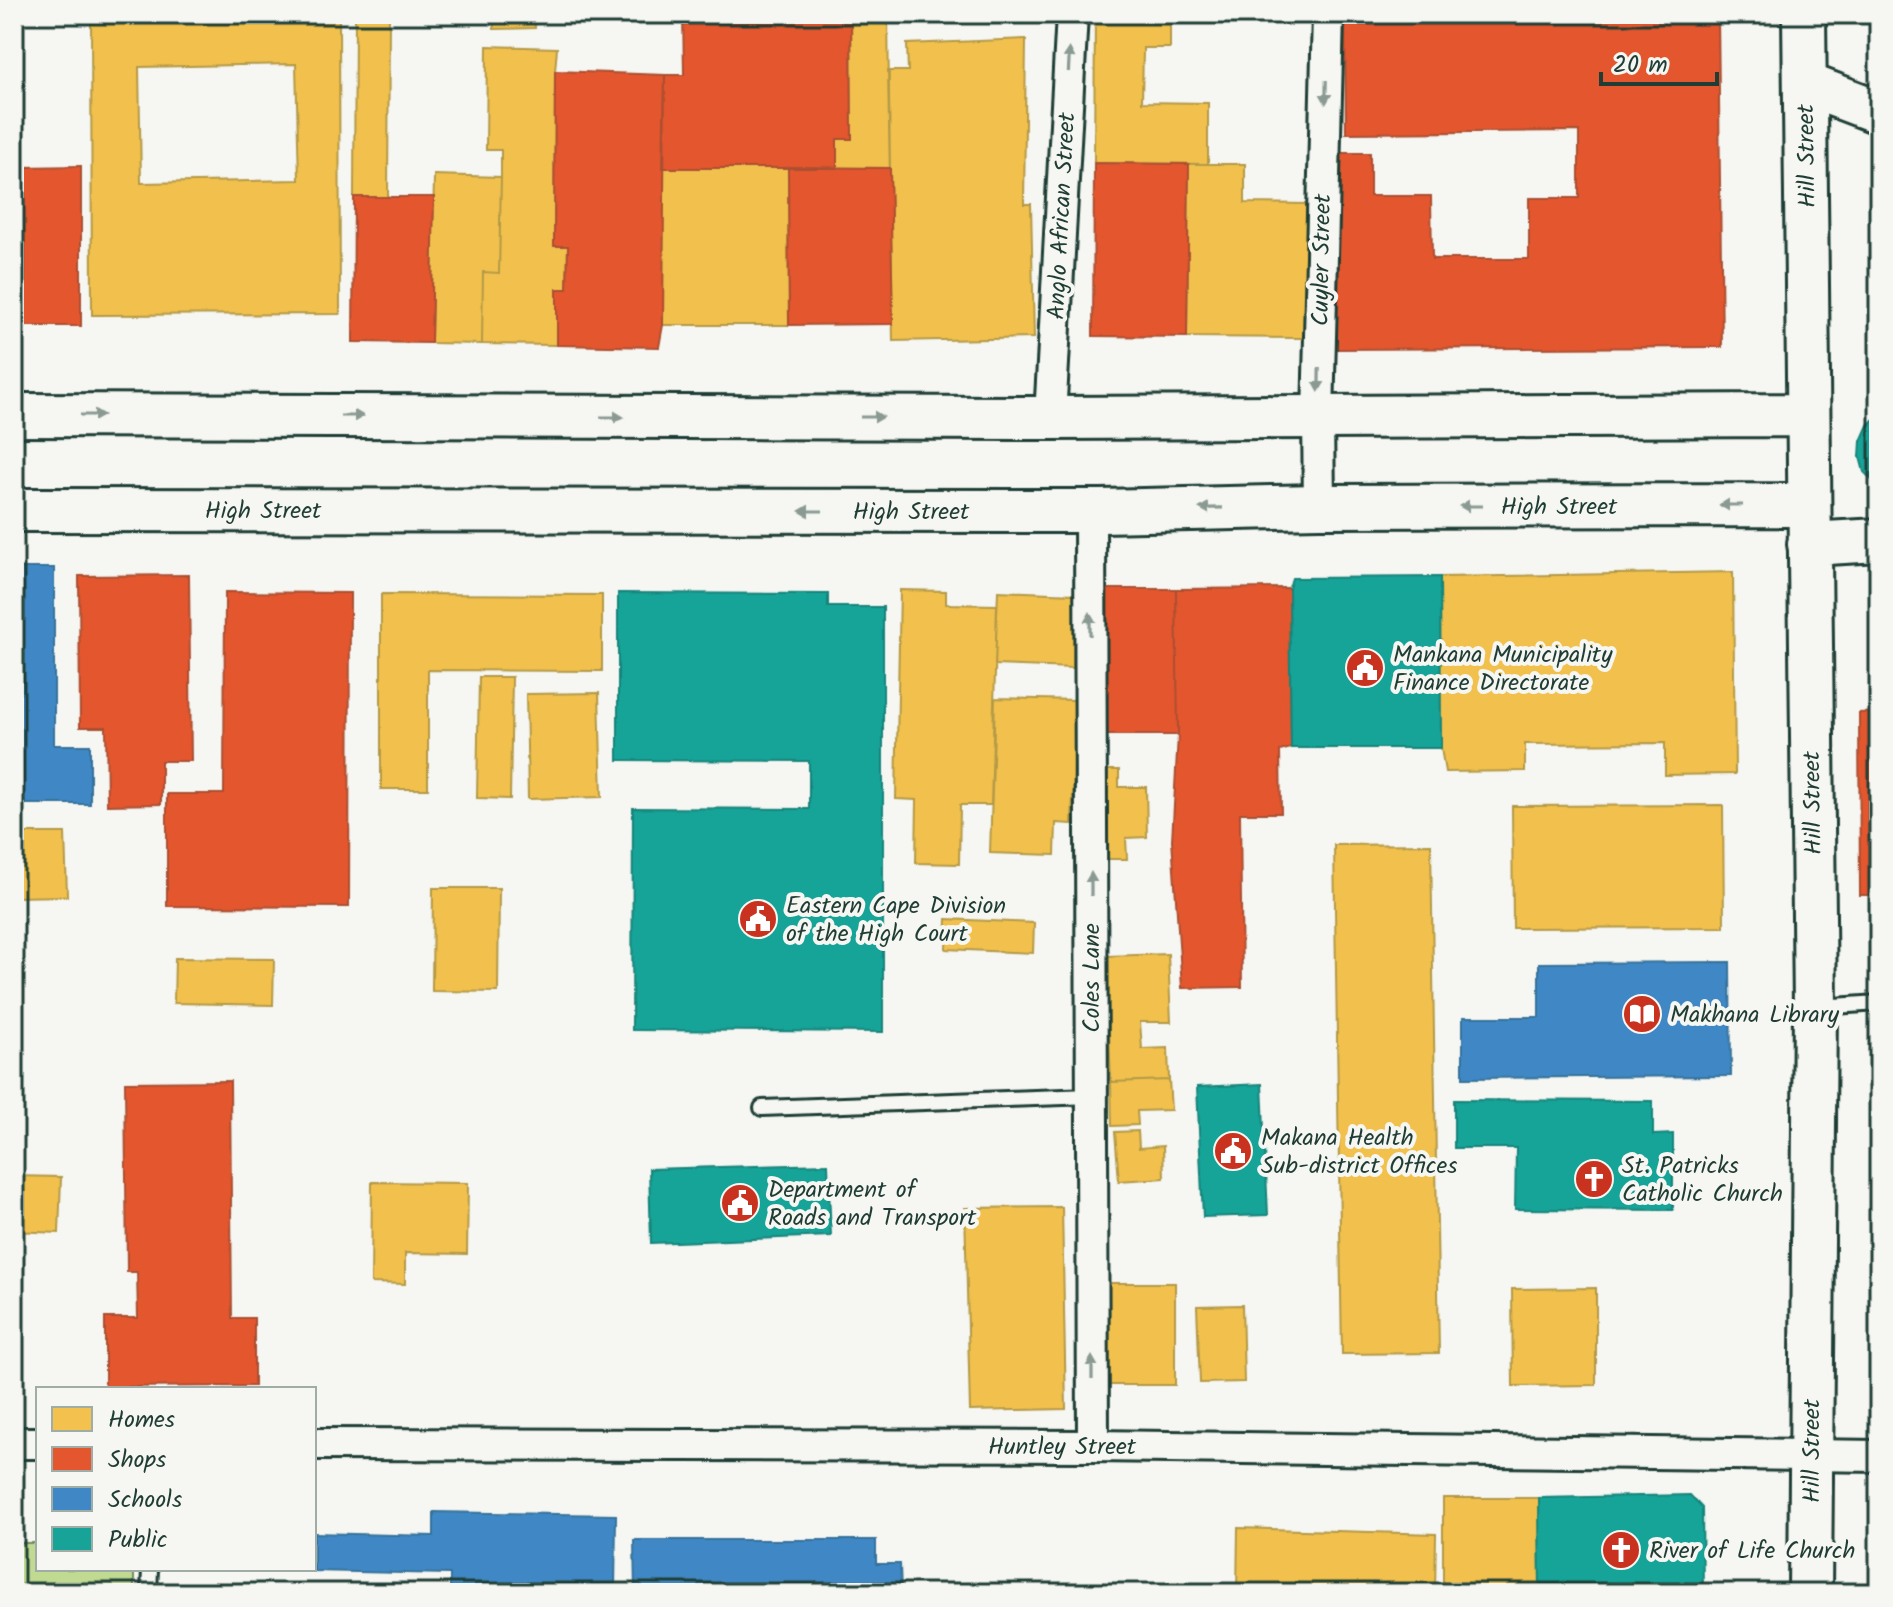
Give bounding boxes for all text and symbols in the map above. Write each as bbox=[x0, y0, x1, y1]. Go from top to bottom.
scale bar bbox=[1601, 36, 1717, 86]
text: 20 m bbox=[1613, 46, 1668, 85]
one-way arrow bbox=[1063, 47, 1076, 72]
one-way arrow bbox=[1319, 80, 1332, 105]
street label: Hill Street bbox=[1787, 103, 1828, 208]
street label: Anglo African Street bbox=[1038, 111, 1087, 321]
street label: Cuyler Street bbox=[1302, 193, 1343, 327]
one-way arrow bbox=[1312, 368, 1325, 393]
one-way arrow bbox=[80, 409, 105, 421]
one-way arrow bbox=[340, 410, 365, 422]
one-way arrow bbox=[600, 411, 625, 423]
one-way arrow bbox=[860, 411, 885, 423]
street label: High Street bbox=[1501, 488, 1618, 527]
street label: High Street bbox=[205, 492, 322, 531]
street label: High Street bbox=[853, 493, 970, 532]
one-way arrow bbox=[1718, 499, 1743, 511]
one-way arrow bbox=[1458, 500, 1483, 512]
one-way arrow bbox=[1198, 502, 1223, 515]
one-way arrow bbox=[798, 505, 823, 517]
one-way arrow bbox=[1084, 611, 1096, 636]
place label: Mankana Municipality Finance Directorate bbox=[1393, 636, 1613, 703]
public building icon: Mankana Municipality Finance Directorate bbox=[1344, 647, 1386, 689]
street label: Hill Street bbox=[1793, 750, 1834, 855]
one-way arrow bbox=[1085, 871, 1097, 896]
place label: Eastern Cape Division of the High Court bbox=[786, 887, 1006, 954]
public building icon: Eastern Cape Division of the High Court bbox=[737, 898, 779, 940]
street label: Coles Lane bbox=[1073, 923, 1112, 1033]
library icon: Makhana Library bbox=[1621, 993, 1663, 1035]
place label: Makhana Library bbox=[1670, 996, 1840, 1035]
place label: Makana Health Sub-district Offices bbox=[1261, 1119, 1457, 1186]
public building icon: Makana Health Sub-district Offices bbox=[1212, 1130, 1254, 1172]
place label: St. Patricks Catholic Church bbox=[1622, 1147, 1783, 1214]
church icon: St. Patricks Catholic Church bbox=[1573, 1158, 1615, 1200]
place label: Department of Roads and Transport bbox=[768, 1171, 977, 1238]
public building icon: Department of Roads and Transport bbox=[719, 1182, 761, 1224]
one-way arrow bbox=[1086, 1355, 1098, 1380]
legend bbox=[36, 1387, 316, 1571]
street label: Hill Street bbox=[1793, 1398, 1832, 1503]
text: Homes bbox=[108, 1401, 175, 1440]
street label: Huntley Street bbox=[988, 1428, 1137, 1467]
text: Shops bbox=[108, 1441, 166, 1480]
text: Schools bbox=[108, 1481, 182, 1520]
text: Public bbox=[108, 1521, 167, 1560]
church icon: River of Life Church bbox=[1600, 1529, 1642, 1571]
place label: River of Life Church bbox=[1649, 1532, 1855, 1571]

